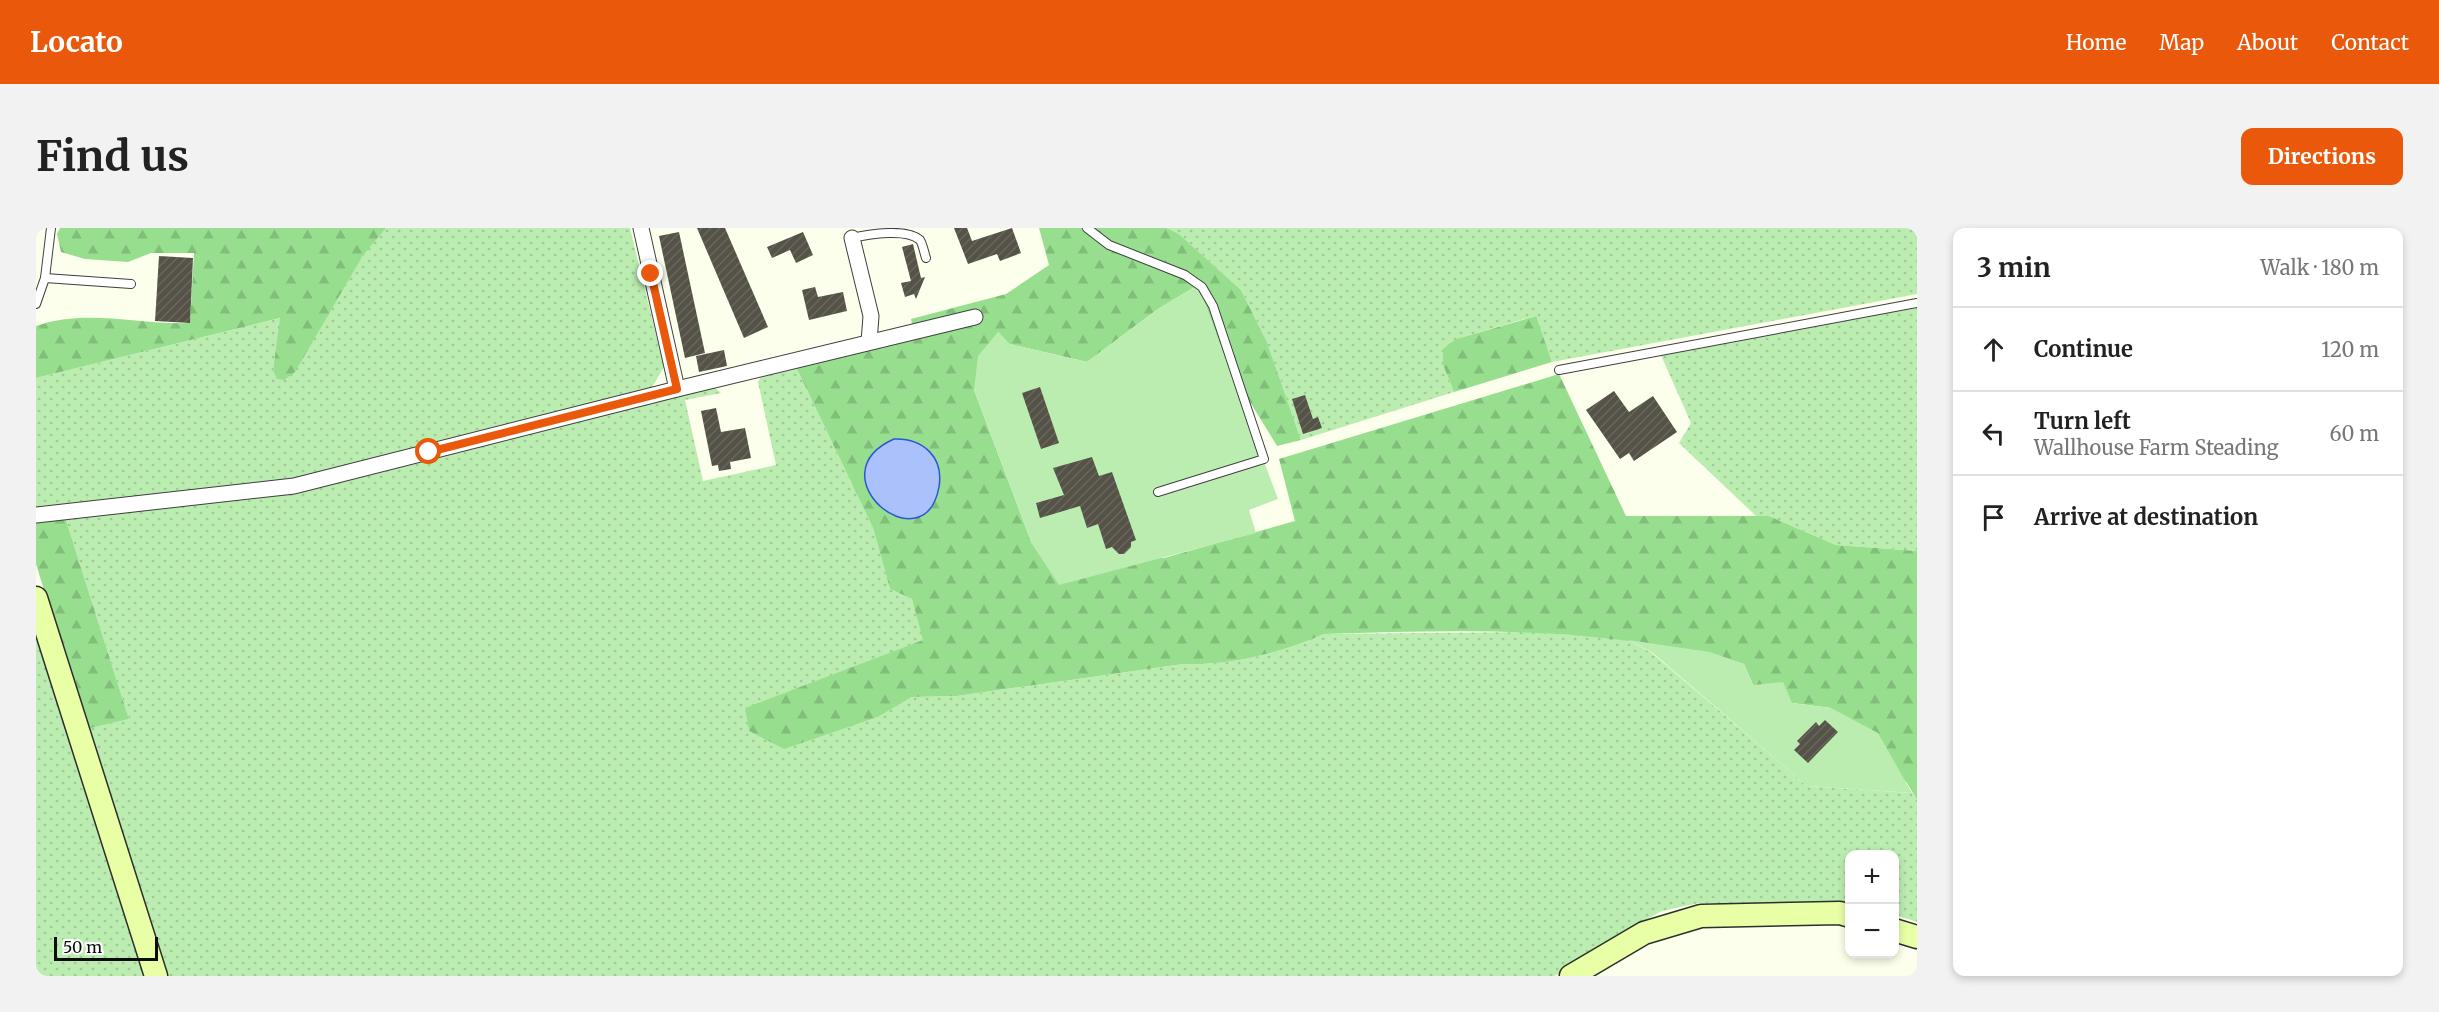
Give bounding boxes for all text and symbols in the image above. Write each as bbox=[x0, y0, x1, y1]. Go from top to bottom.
text: Locato bbox=[30, 24, 123, 60]
text: Home bbox=[2066, 29, 2126, 56]
text: Map bbox=[2159, 29, 2204, 56]
text: About bbox=[2237, 29, 2298, 56]
text: Contact bbox=[2331, 29, 2409, 56]
button: Directions bbox=[2241, 128, 2403, 185]
text: Find us bbox=[36, 130, 189, 182]
text: 3 min bbox=[1977, 251, 2051, 284]
text: Walk · 180 m bbox=[2261, 255, 2379, 280]
route end bbox=[637, 260, 663, 286]
icon: ahead bbox=[1977, 333, 2010, 366]
text: Continue bbox=[2034, 335, 2133, 363]
text: 120 m bbox=[2321, 337, 2379, 362]
text: Turn left bbox=[2034, 407, 2131, 435]
icon: left bbox=[1977, 417, 2010, 450]
text: 60 m bbox=[2329, 421, 2379, 446]
text: Wallhouse Farm Steading bbox=[2034, 435, 2279, 460]
route start bbox=[415, 438, 441, 464]
icon: arrive bbox=[1977, 501, 2010, 534]
text: Arrive at destination bbox=[2034, 503, 2258, 531]
map controls bbox=[1845, 850, 1899, 958]
button: + bbox=[1845, 850, 1899, 904]
button: − bbox=[1845, 904, 1899, 958]
scale bar bbox=[54, 934, 158, 962]
text: 50 m bbox=[63, 937, 102, 957]

